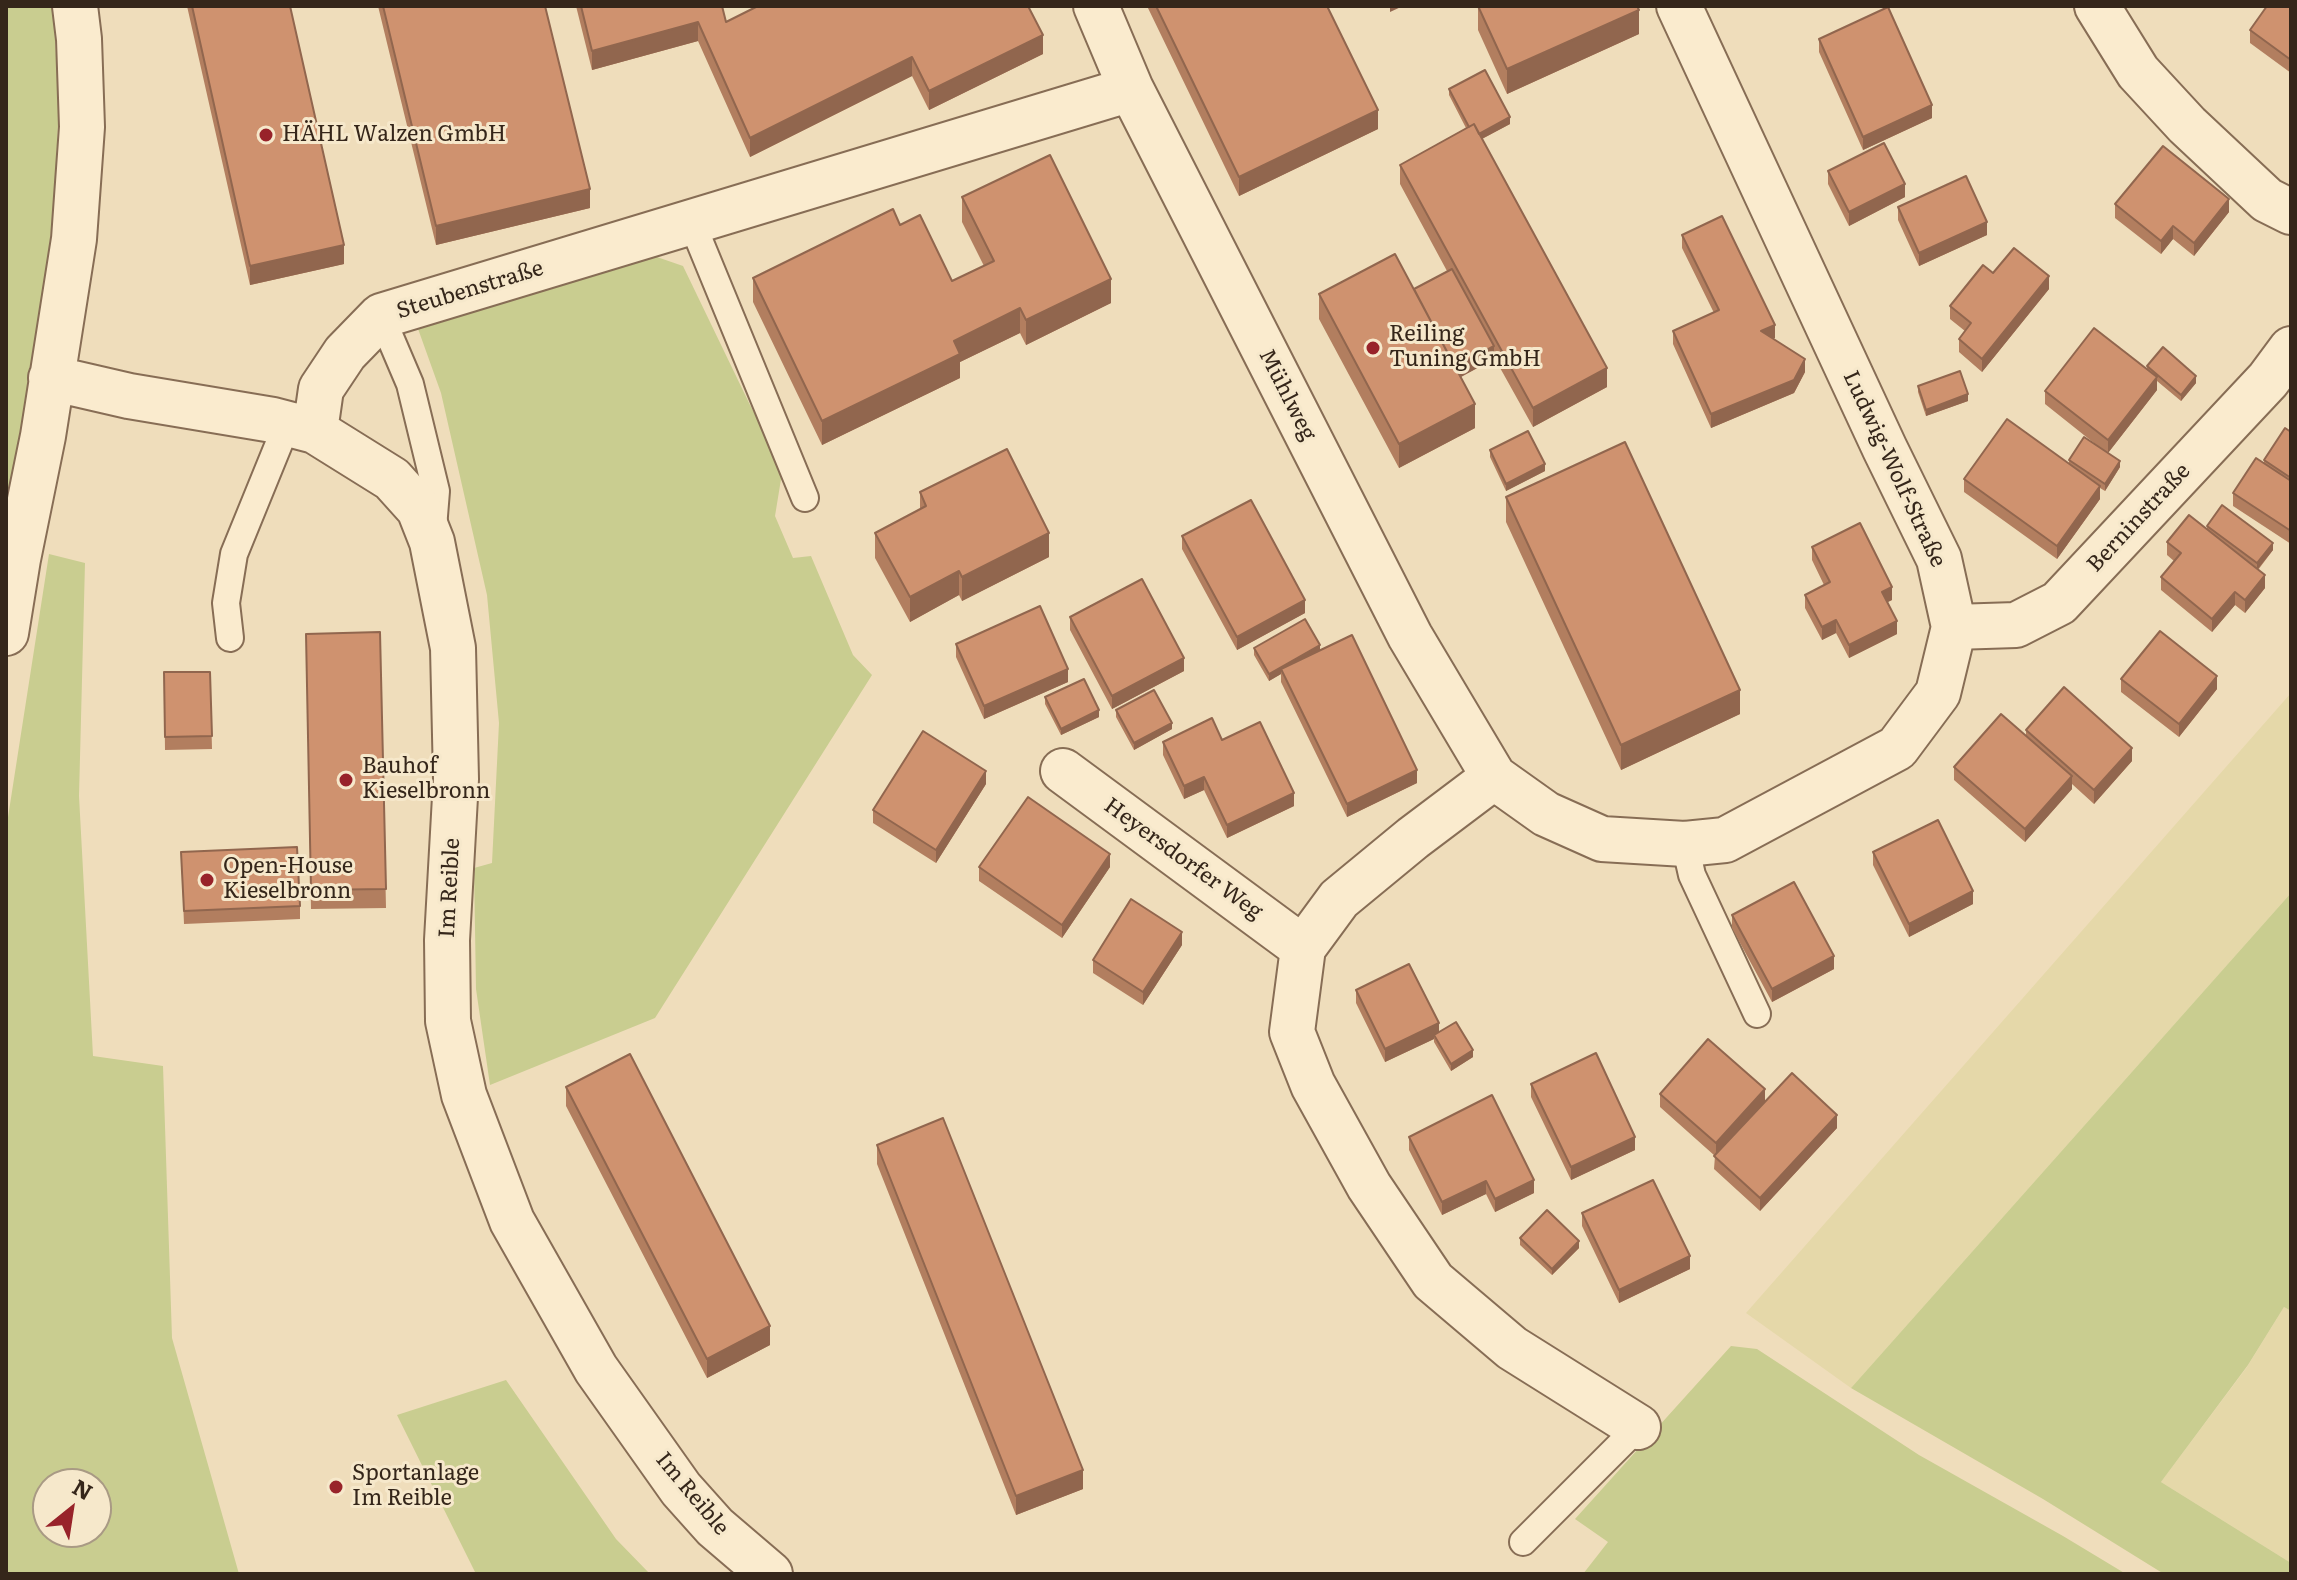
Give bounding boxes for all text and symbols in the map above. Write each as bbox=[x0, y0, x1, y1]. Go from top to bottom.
place label: HÄHL Walzen GmbH bbox=[282, 122, 506, 148]
marker: HÄHL Walzen GmbH bbox=[257, 126, 275, 144]
street label: Steubenstraße bbox=[393, 255, 547, 325]
place label: Reiling Tuning GmbH bbox=[1389, 322, 1541, 374]
marker: Reiling Tuning GmbH bbox=[1364, 339, 1382, 357]
street label: Mühlweg bbox=[1253, 345, 1321, 445]
street label: Ludwig-Wolf-Straße bbox=[1837, 367, 1951, 571]
street label: Berninstraße bbox=[2082, 458, 2196, 578]
place label: Bauhof Kieselbronn bbox=[362, 754, 490, 806]
marker: Bauhof Kieselbronn bbox=[337, 771, 355, 789]
street label: Heyersdorfer Weg bbox=[1099, 793, 1267, 925]
street label: Im Reible bbox=[434, 837, 466, 939]
place label: Open-House Kieselbronn bbox=[223, 854, 353, 906]
marker: Open-House Kieselbronn bbox=[198, 871, 216, 889]
street label: Im Reible bbox=[650, 1447, 734, 1541]
place label: Sportanlage Im Reible bbox=[352, 1461, 479, 1512]
north arrow bbox=[32, 1468, 112, 1548]
text: N bbox=[67, 1470, 99, 1507]
marker: Sportanlage Im Reible bbox=[327, 1478, 345, 1496]

